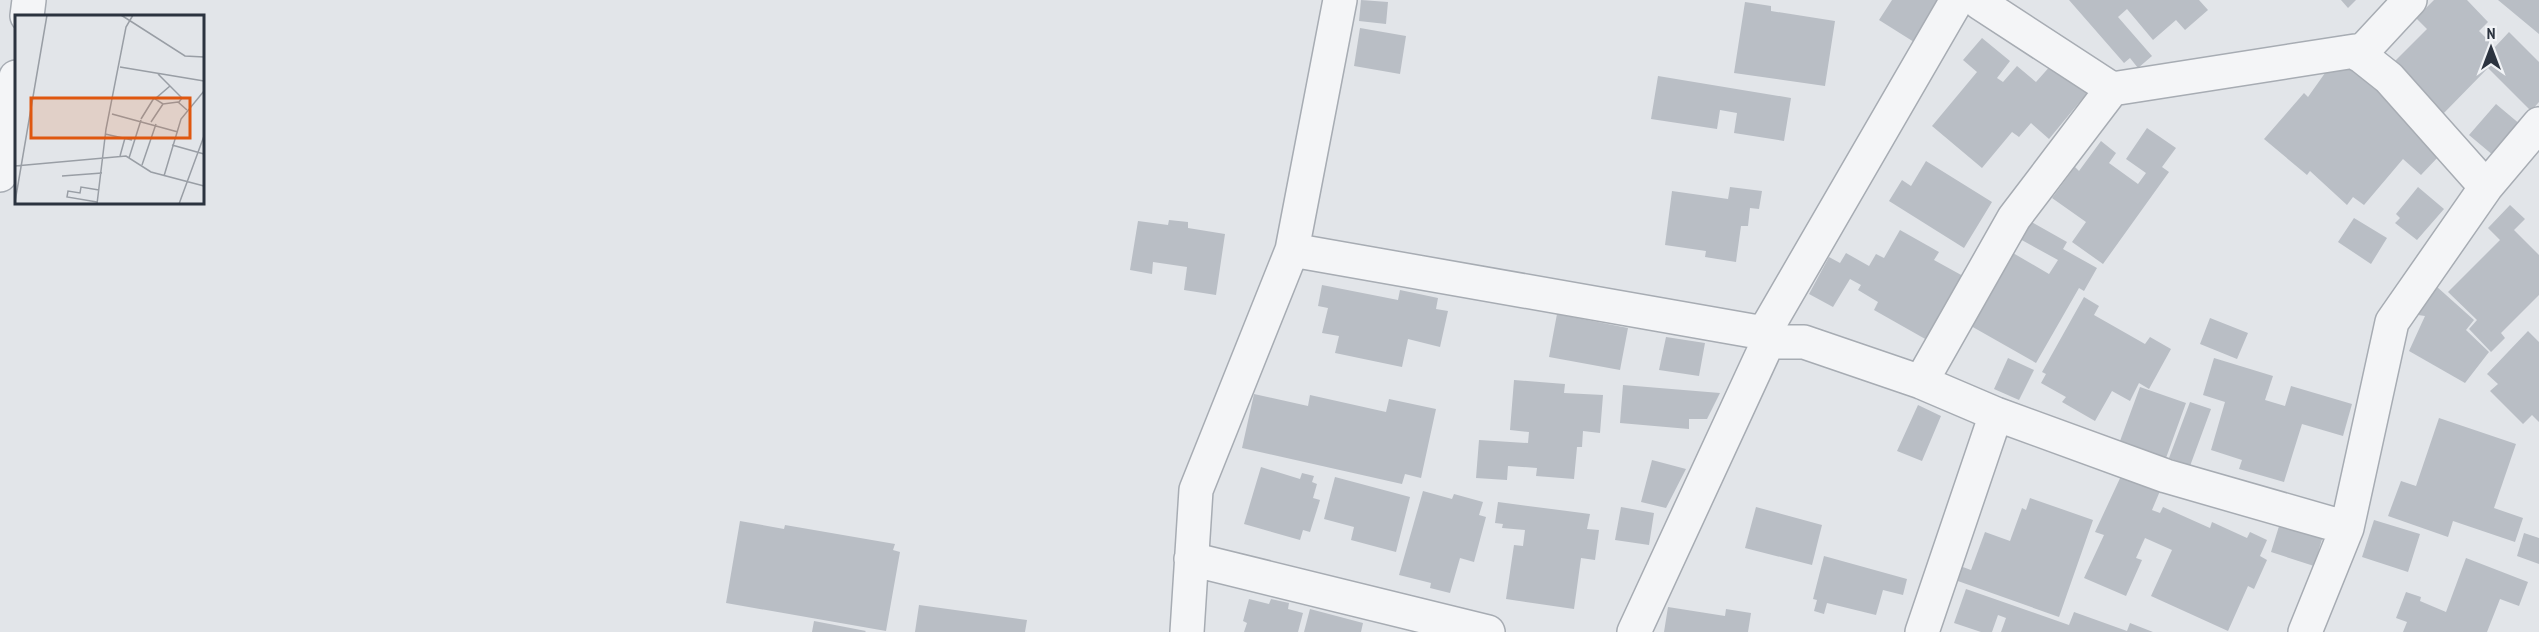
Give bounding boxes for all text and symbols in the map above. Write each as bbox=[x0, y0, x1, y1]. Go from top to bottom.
inset map bbox=[15, 15, 204, 204]
north arrow bbox=[2461, 18, 2521, 78]
text: N bbox=[2487, 23, 2495, 43]

